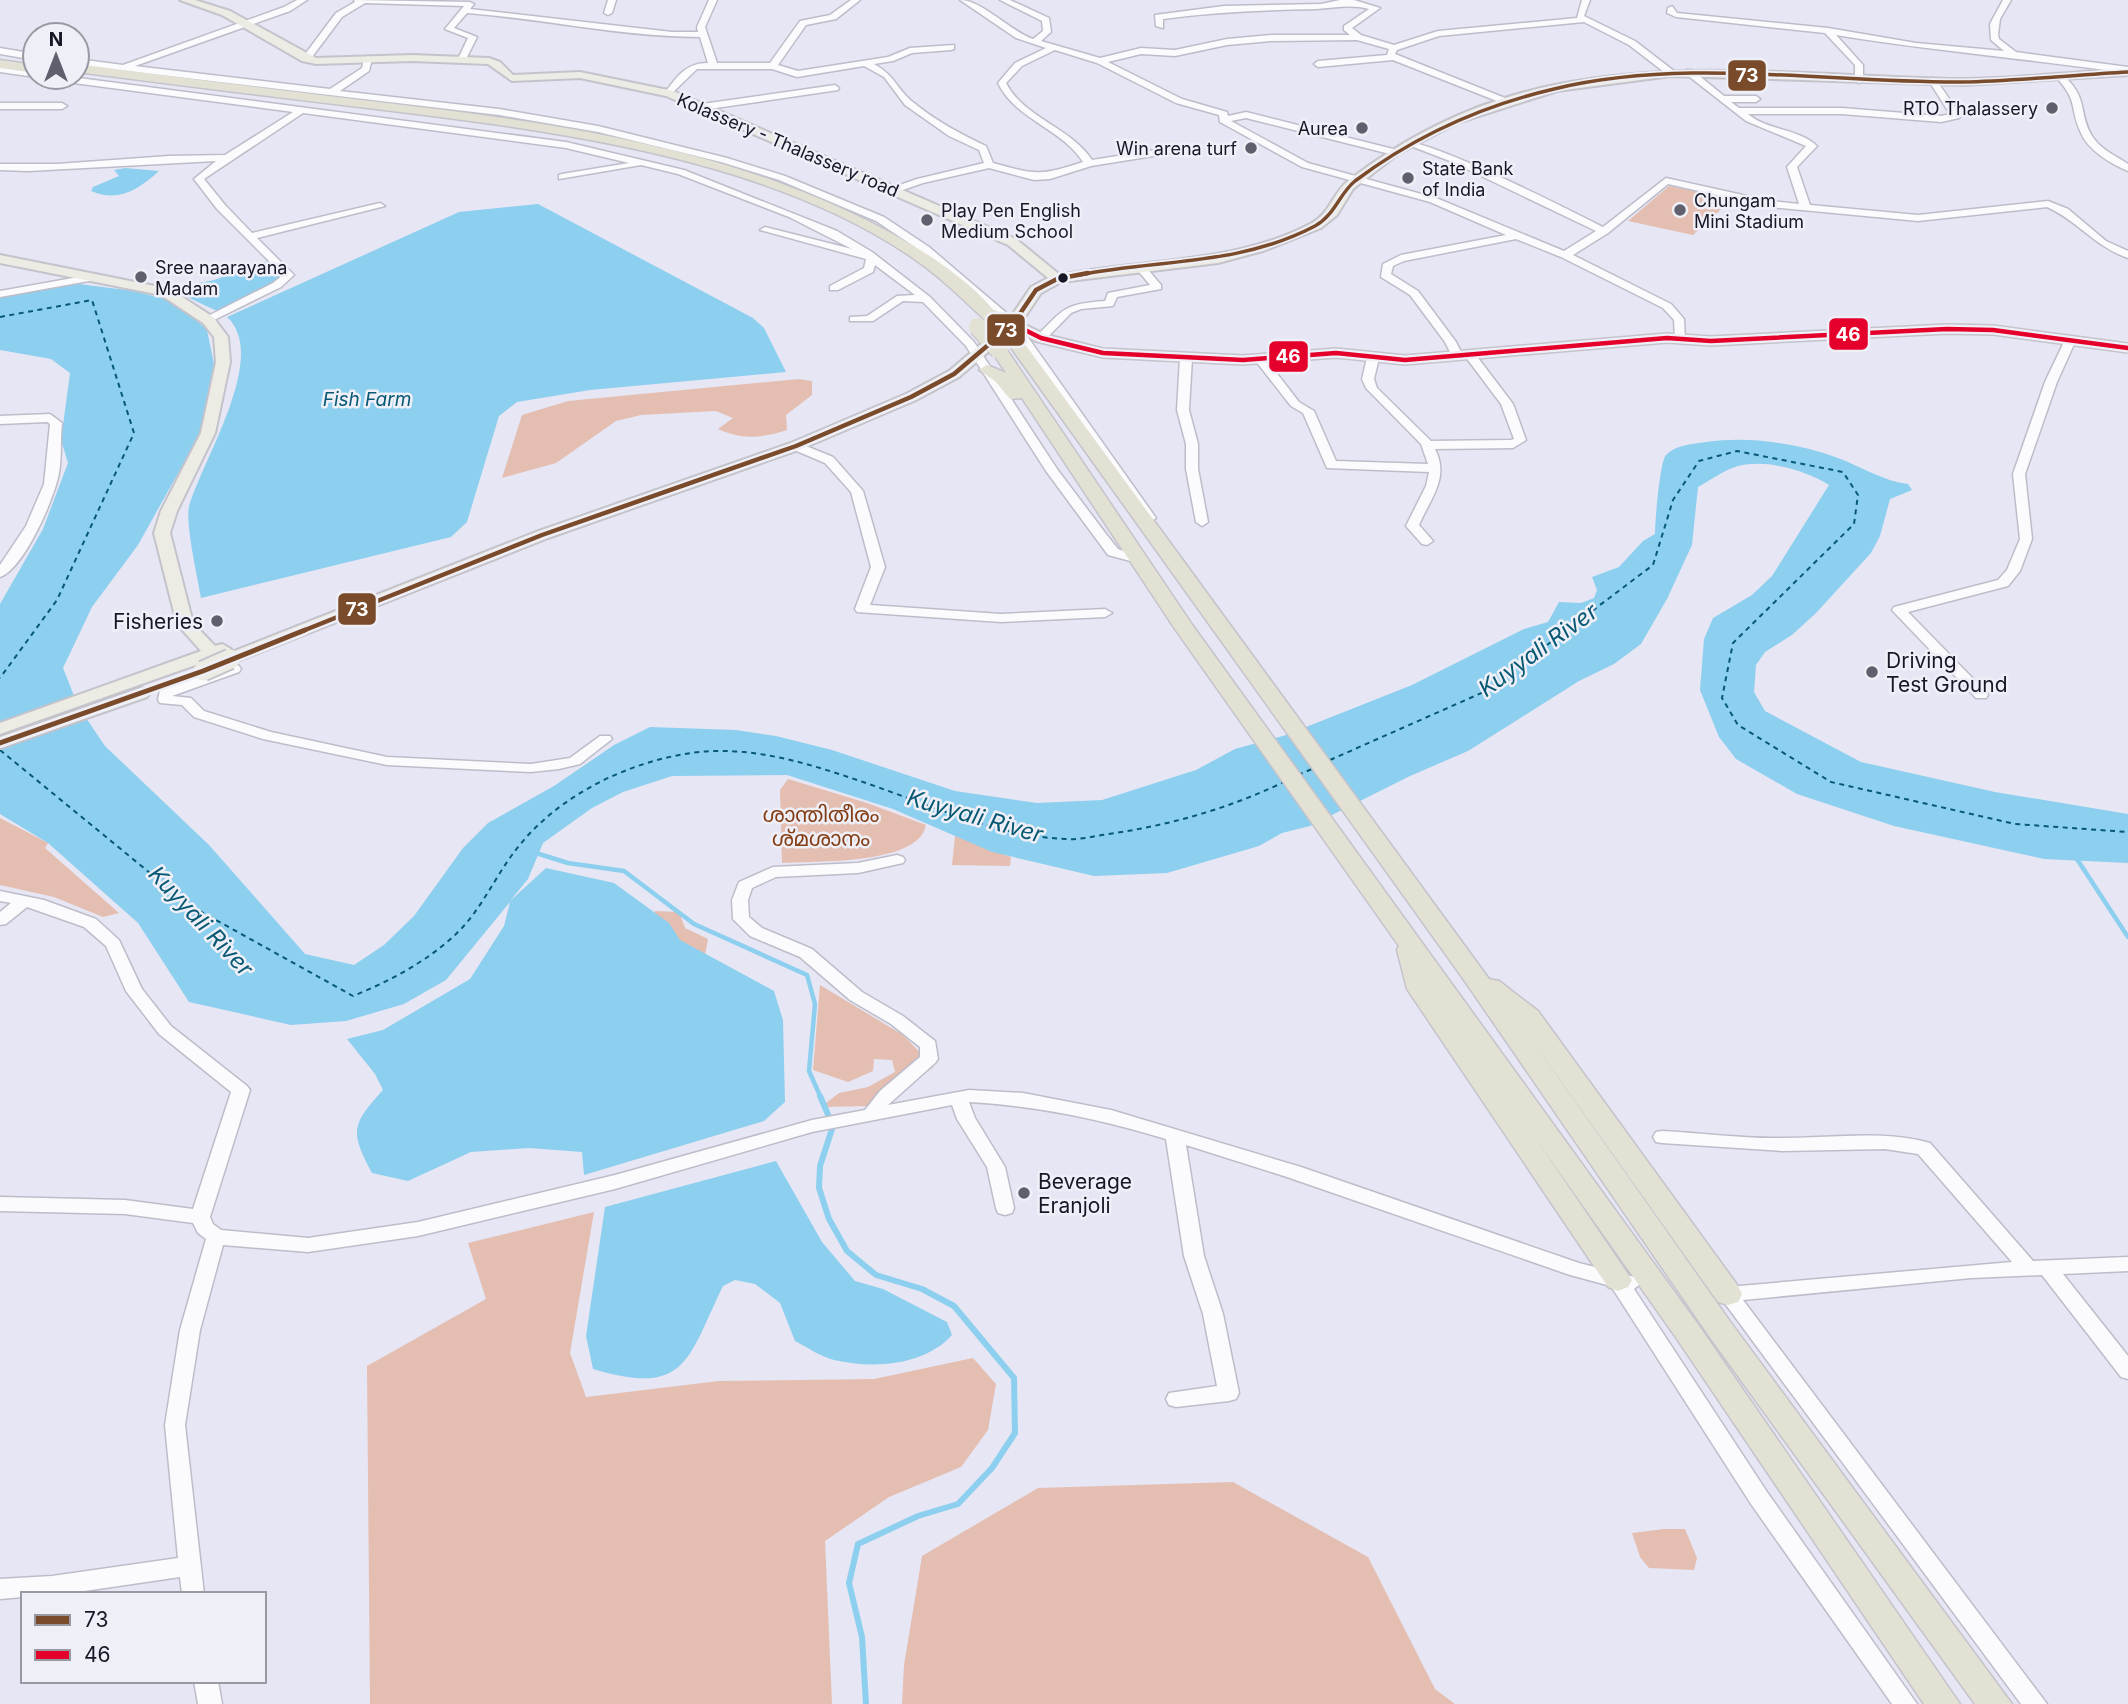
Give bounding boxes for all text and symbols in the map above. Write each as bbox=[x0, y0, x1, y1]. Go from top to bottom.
north arrow bbox=[21, 21, 91, 91]
text: N bbox=[49, 28, 63, 51]
line badge: 73 bbox=[1727, 59, 1767, 92]
text: 73 bbox=[1736, 64, 1759, 87]
street label: Kolassery - Thalassery road bbox=[674, 89, 902, 201]
place label: RTO Thalassery bbox=[1903, 98, 2038, 119]
marker: RTO Thalassery bbox=[2044, 100, 2060, 116]
place label: Aurea bbox=[1298, 118, 1348, 139]
marker: Aurea bbox=[1354, 120, 1370, 136]
place label: Win arena turf bbox=[1116, 138, 1237, 159]
marker: Win arena turf bbox=[1243, 140, 1259, 156]
place label: State Bank of India bbox=[1422, 158, 1513, 200]
marker: State Bank of India bbox=[1400, 170, 1416, 186]
place label: Chungam Mini Stadium bbox=[1694, 190, 1804, 232]
place label: Play Pen English Medium School bbox=[941, 200, 1081, 242]
marker: Chungam Mini Stadium bbox=[1672, 202, 1688, 218]
marker: Play Pen English Medium School bbox=[919, 212, 935, 228]
place label: Sree naarayana Madam bbox=[155, 257, 287, 299]
marker: Sree naarayana Madam bbox=[133, 269, 149, 285]
unlabelled marker bbox=[1056, 271, 1070, 285]
line badge: 73 bbox=[986, 313, 1026, 347]
line badge: 46 bbox=[1828, 317, 1869, 351]
text: 73 bbox=[995, 319, 1018, 342]
text: 46 bbox=[1835, 323, 1861, 346]
line badge: 46 bbox=[1268, 340, 1309, 373]
text: 46 bbox=[1275, 345, 1301, 368]
water label: Fish Farm bbox=[323, 388, 411, 411]
line badge: 73 bbox=[337, 592, 377, 626]
water label: Kuyyali River bbox=[1473, 597, 1604, 703]
text: 73 bbox=[346, 598, 369, 621]
place label: Fisheries bbox=[113, 609, 203, 634]
marker: Fisheries bbox=[209, 613, 225, 629]
place label: Driving Test Ground bbox=[1886, 648, 2008, 697]
marker: Driving Test Ground bbox=[1864, 664, 1880, 680]
water label: Kuyyali River bbox=[904, 783, 1048, 849]
park label: ശാന്തിതീരം ശ്മശാനം bbox=[763, 802, 879, 851]
water label: Kuyyali River bbox=[143, 860, 260, 983]
place label: Beverage Eranjoli bbox=[1038, 1169, 1132, 1218]
marker: Beverage Eranjoli bbox=[1016, 1185, 1032, 1201]
legend bbox=[21, 1592, 266, 1683]
text: 73 bbox=[84, 1607, 109, 1632]
text: 46 bbox=[84, 1642, 111, 1667]

